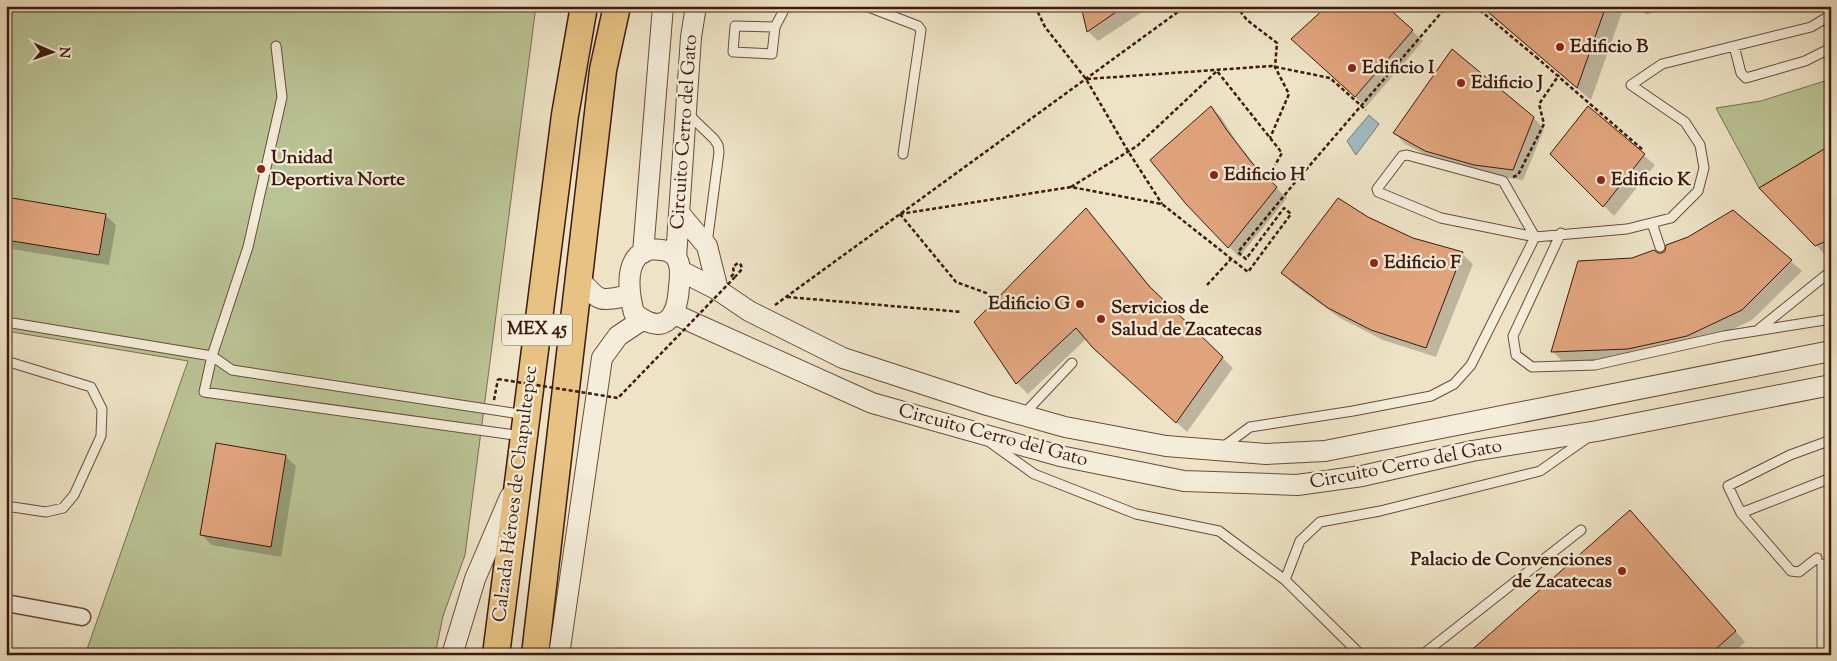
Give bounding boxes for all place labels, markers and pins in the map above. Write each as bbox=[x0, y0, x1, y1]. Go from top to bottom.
place label: Edificio B bbox=[1570, 34, 1648, 61]
marker: Edificio B bbox=[1554, 41, 1566, 53]
place label: Edificio I bbox=[1362, 55, 1435, 82]
marker: Edificio I bbox=[1346, 62, 1358, 74]
place label: Edificio J bbox=[1471, 70, 1543, 97]
marker: Edificio J bbox=[1455, 77, 1467, 89]
place label: Unidad Deportiva Norte bbox=[271, 145, 405, 194]
place label: Edificio H bbox=[1224, 162, 1306, 189]
marker: Unidad Deportiva Norte bbox=[255, 163, 267, 175]
place label: Edificio K bbox=[1611, 167, 1691, 194]
marker: Edificio H bbox=[1208, 169, 1220, 181]
marker: Edificio K bbox=[1595, 174, 1607, 186]
place label: Edificio F bbox=[1384, 250, 1461, 277]
marker: Edificio F bbox=[1368, 257, 1380, 269]
place label: Edificio G bbox=[988, 291, 1070, 318]
place label: Servicios de Salud de Zacatecas bbox=[1111, 295, 1262, 344]
marker: Edificio G bbox=[1074, 298, 1086, 310]
marker: Servicios de Salud de Zacatecas bbox=[1095, 313, 1107, 325]
place label: Palacio de Convenciones de Zacatecas bbox=[1410, 547, 1613, 596]
marker: Palacio de Convenciones de Zacatecas bbox=[1616, 565, 1628, 577]

